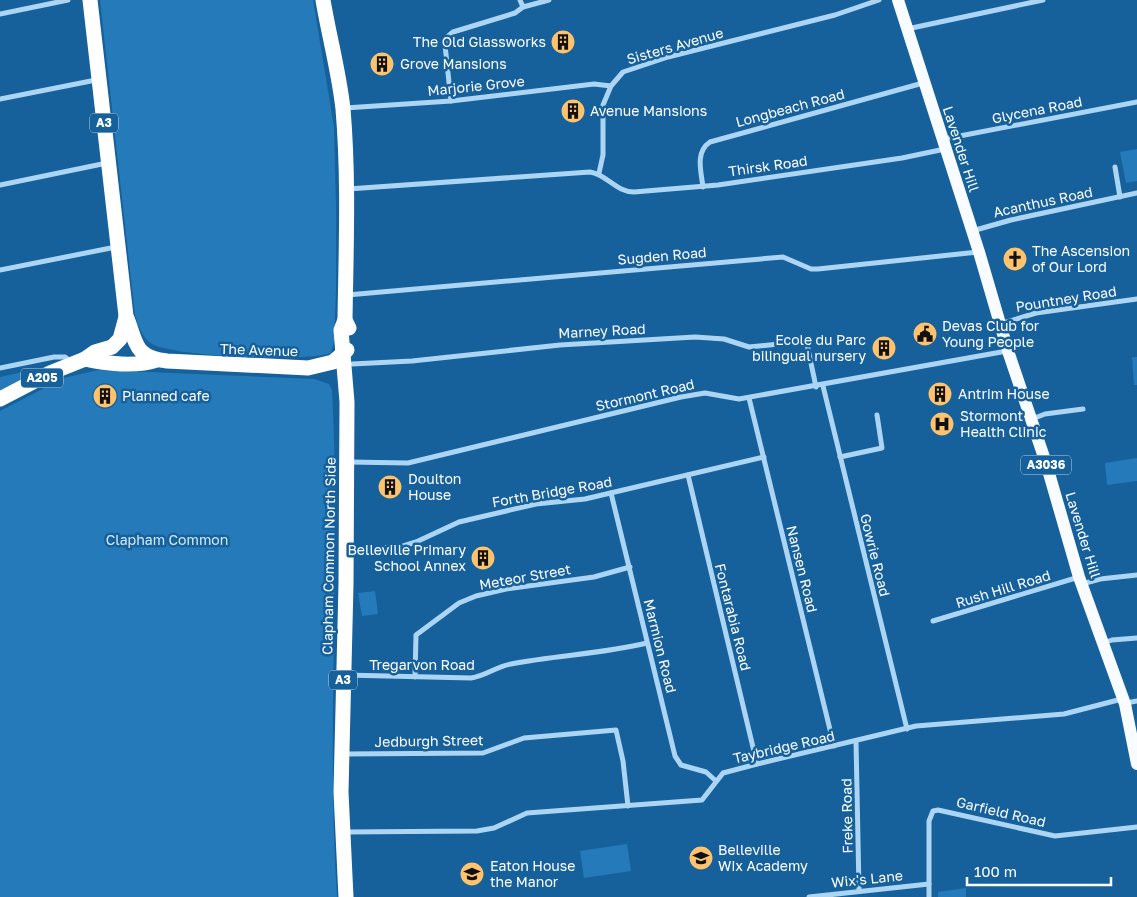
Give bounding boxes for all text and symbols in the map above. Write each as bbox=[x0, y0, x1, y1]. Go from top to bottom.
street label: Sisters Avenue bbox=[625, 24, 725, 67]
building icon: The Old Glassworks bbox=[550, 29, 576, 55]
place label: The Old Glassworks bbox=[413, 33, 546, 50]
building icon: Grove Mansions bbox=[369, 51, 395, 77]
place label: Grove Mansions bbox=[400, 55, 507, 72]
street label: Marjorie Grove bbox=[427, 72, 525, 99]
street label: Longbeach Road bbox=[734, 85, 846, 130]
street label: Glycena Road bbox=[990, 92, 1084, 127]
building icon: Avenue Mansions bbox=[560, 98, 586, 124]
place label: Avenue Mansions bbox=[590, 102, 707, 119]
street label: Lavender Hill bbox=[940, 104, 983, 194]
road number: A3 bbox=[90, 114, 118, 132]
street label: Thirsk Road bbox=[727, 152, 809, 179]
street label: Acanthus Road bbox=[992, 183, 1094, 220]
place label: The Ascension of Our Lord bbox=[1032, 242, 1130, 275]
street label: Sugden Road bbox=[617, 243, 707, 268]
church icon: The Ascension of Our Lord bbox=[1002, 246, 1028, 272]
street label: Pountney Road bbox=[1014, 282, 1118, 315]
place label: Devas Club for Young People bbox=[942, 317, 1040, 350]
street label: Marney Road bbox=[558, 320, 646, 341]
public building icon: Devas Club for Young People bbox=[912, 321, 938, 347]
place label: Ecole du Parc bilingual nursery bbox=[752, 331, 866, 364]
building icon: Ecole du Parc bilingual nursery bbox=[871, 335, 897, 361]
street label: The Avenue bbox=[220, 340, 298, 359]
road number: A205 bbox=[21, 368, 63, 388]
street label: Stormont Road bbox=[594, 375, 696, 414]
building icon: Antrim House bbox=[927, 381, 953, 407]
building icon: Planned cafe bbox=[92, 383, 118, 409]
place label: Antrim House bbox=[958, 385, 1050, 402]
place label: Planned cafe bbox=[122, 387, 210, 404]
place label: Stormont Health Clinic bbox=[960, 407, 1047, 440]
hospital icon: Stormont Health Clinic bbox=[929, 411, 955, 437]
road number: A3036 bbox=[1021, 456, 1071, 474]
street label: Clapham Common North Side bbox=[318, 457, 339, 655]
place label: Doulton House bbox=[408, 470, 461, 503]
street label: Forth Bridge Road bbox=[490, 473, 613, 510]
building icon: Doulton House bbox=[377, 474, 403, 500]
street label: Lavender Hill bbox=[1062, 490, 1105, 580]
street label: Gowrie Road bbox=[857, 512, 894, 598]
street label: Nansen Road bbox=[783, 524, 822, 614]
park label: Clapham Common bbox=[106, 531, 228, 548]
place label: Belleville Primary School Annex bbox=[347, 541, 466, 574]
building icon: Belleville Primary School Annex bbox=[470, 545, 496, 571]
street label: Meteor Street bbox=[478, 560, 572, 593]
street label: Fontarabia Road bbox=[712, 562, 755, 672]
street label: Rush Hill Road bbox=[953, 566, 1052, 611]
street label: Marmion Road bbox=[641, 597, 680, 695]
street label: Tregarvon Road bbox=[369, 656, 475, 673]
road number: A3 bbox=[329, 670, 357, 690]
street label: Taybridge Road bbox=[731, 727, 836, 766]
street label: Jedburgh Street bbox=[374, 731, 484, 750]
street label: Freke Road bbox=[837, 778, 856, 854]
street label: Garfield Road bbox=[955, 793, 1047, 830]
place label: Belleville Wix Academy bbox=[718, 841, 808, 874]
school or university icon: Belleville Wix Academy bbox=[688, 845, 714, 871]
scale bar bbox=[967, 854, 1111, 886]
place label: Eaton House the Manor bbox=[490, 857, 575, 890]
school or university icon: Eaton House the Manor bbox=[459, 861, 485, 887]
text: 100 m bbox=[974, 862, 1017, 880]
street label: Wix's Lane bbox=[830, 866, 904, 891]

